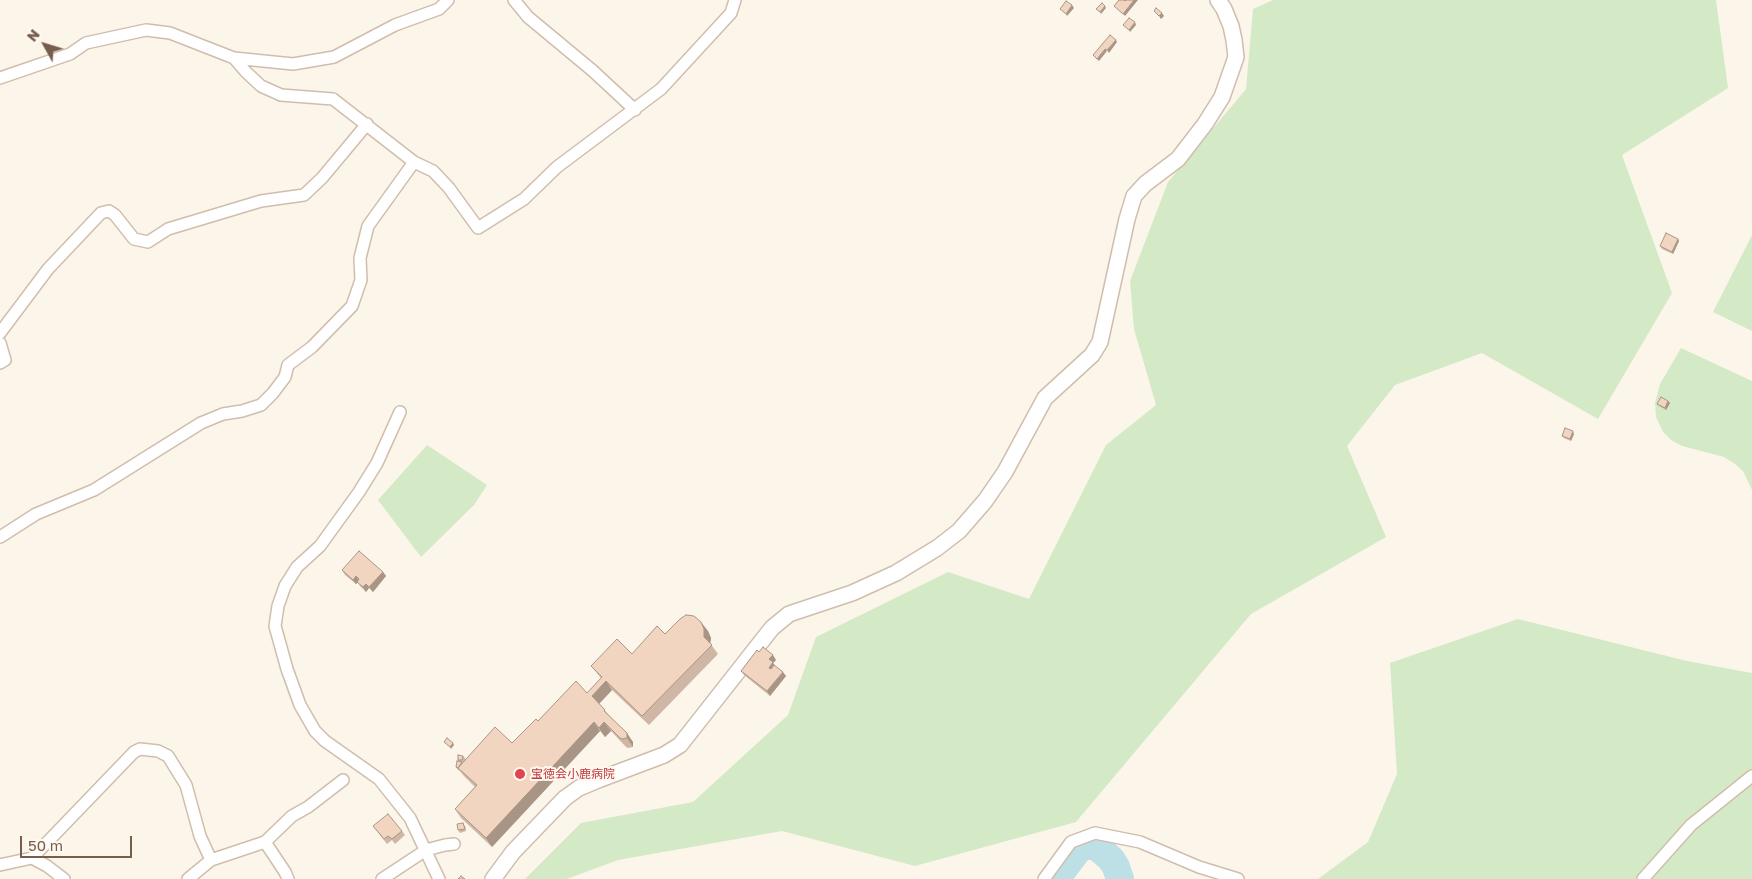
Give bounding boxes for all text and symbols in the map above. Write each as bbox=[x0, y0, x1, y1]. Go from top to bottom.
north arrow bbox=[20, 20, 70, 70]
text: N bbox=[23, 26, 43, 45]
marker: 宝徳会小鹿病院 bbox=[513, 767, 527, 781]
place label: 宝徳会小鹿病院 bbox=[531, 767, 615, 781]
scale bar bbox=[22, 826, 135, 858]
text: 50 m bbox=[28, 836, 63, 854]

